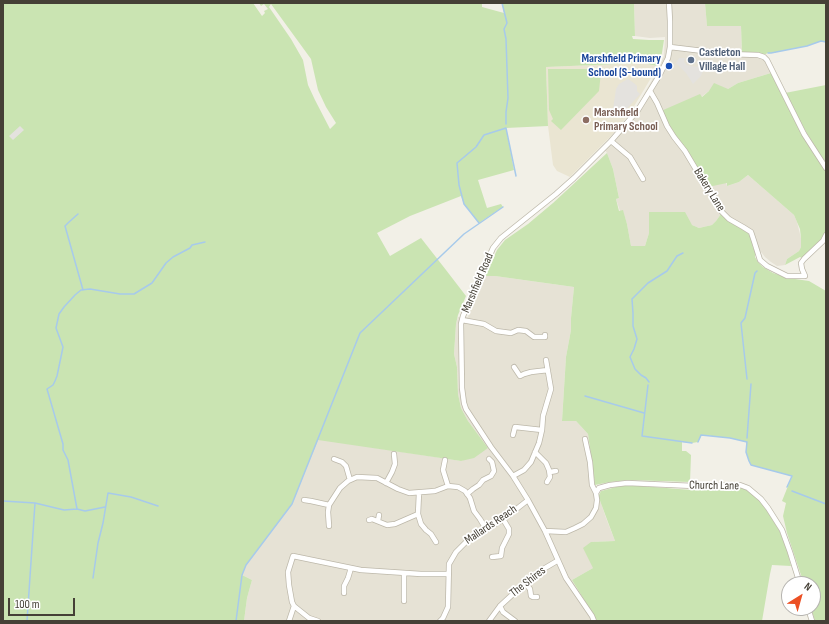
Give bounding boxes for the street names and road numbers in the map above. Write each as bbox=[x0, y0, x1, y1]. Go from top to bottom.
street label: Bakery Lane bbox=[690, 166, 728, 214]
street label: Marshfield Road bbox=[459, 251, 497, 315]
street label: Church Lane bbox=[689, 478, 739, 494]
street label: Mallards Reach bbox=[462, 502, 520, 548]
street label: The Shires bbox=[507, 564, 549, 600]

